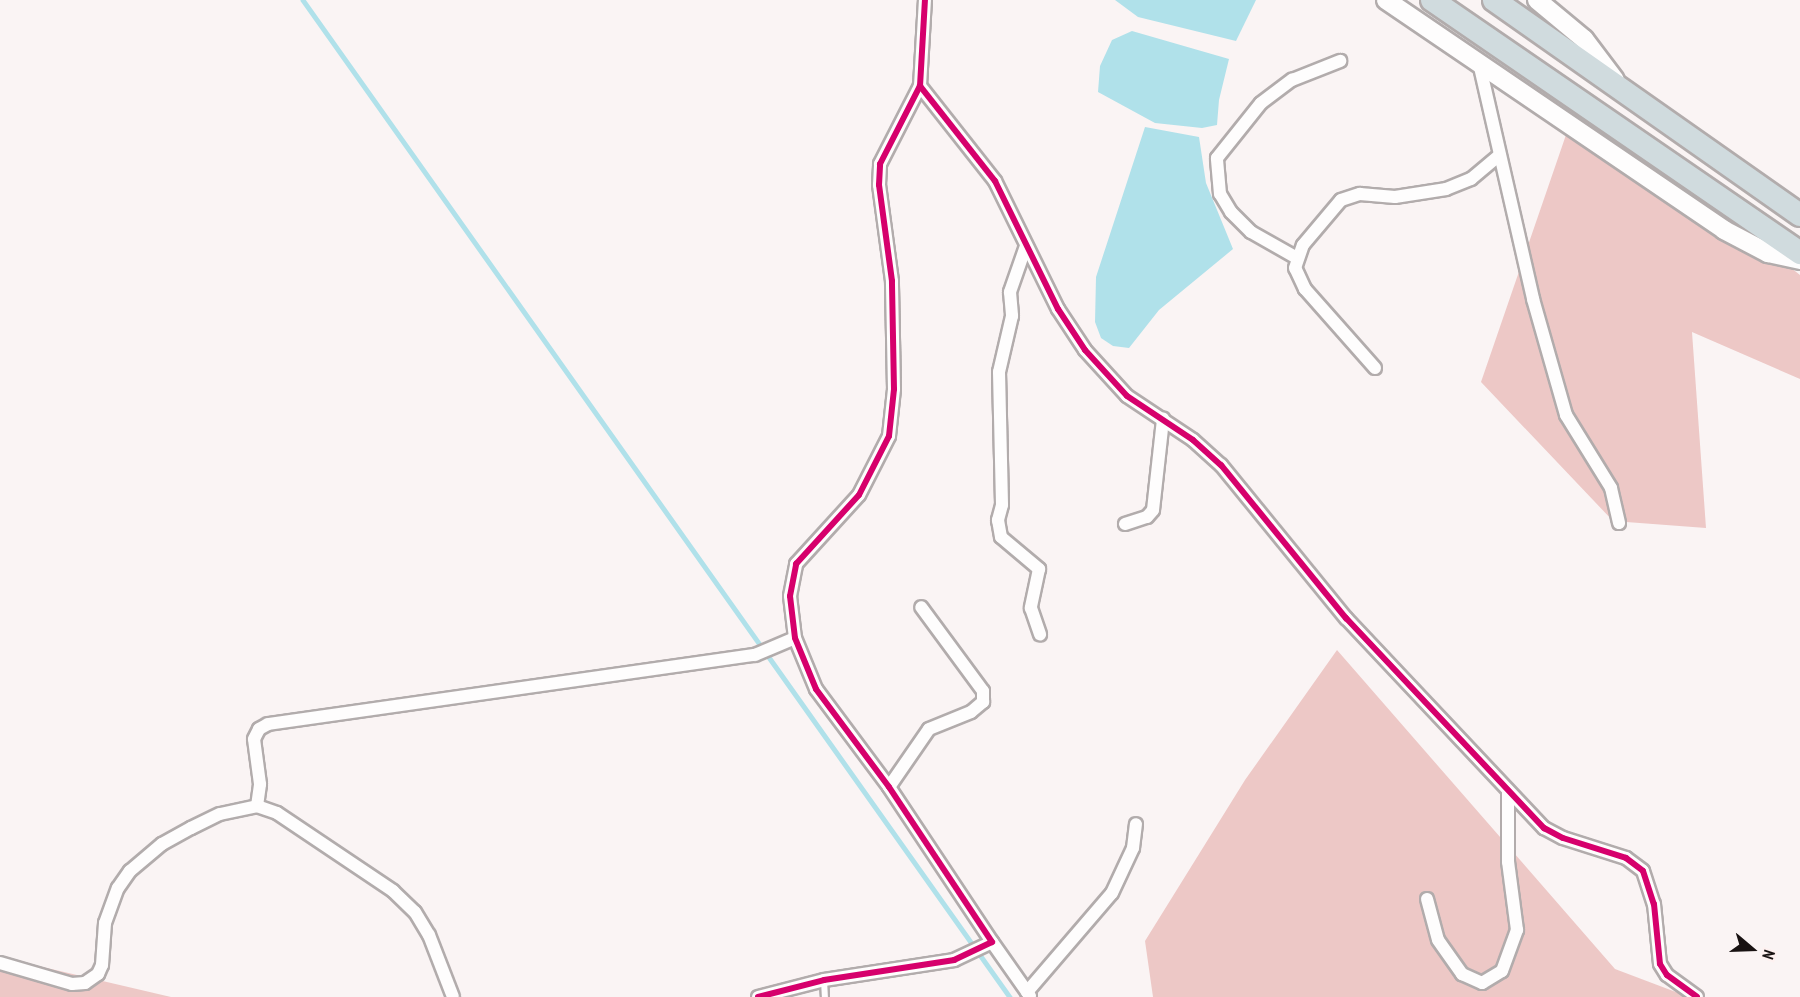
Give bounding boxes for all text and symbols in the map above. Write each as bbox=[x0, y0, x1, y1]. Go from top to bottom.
north arrow bbox=[1722, 919, 1782, 979]
text: N bbox=[1758, 948, 1780, 962]

